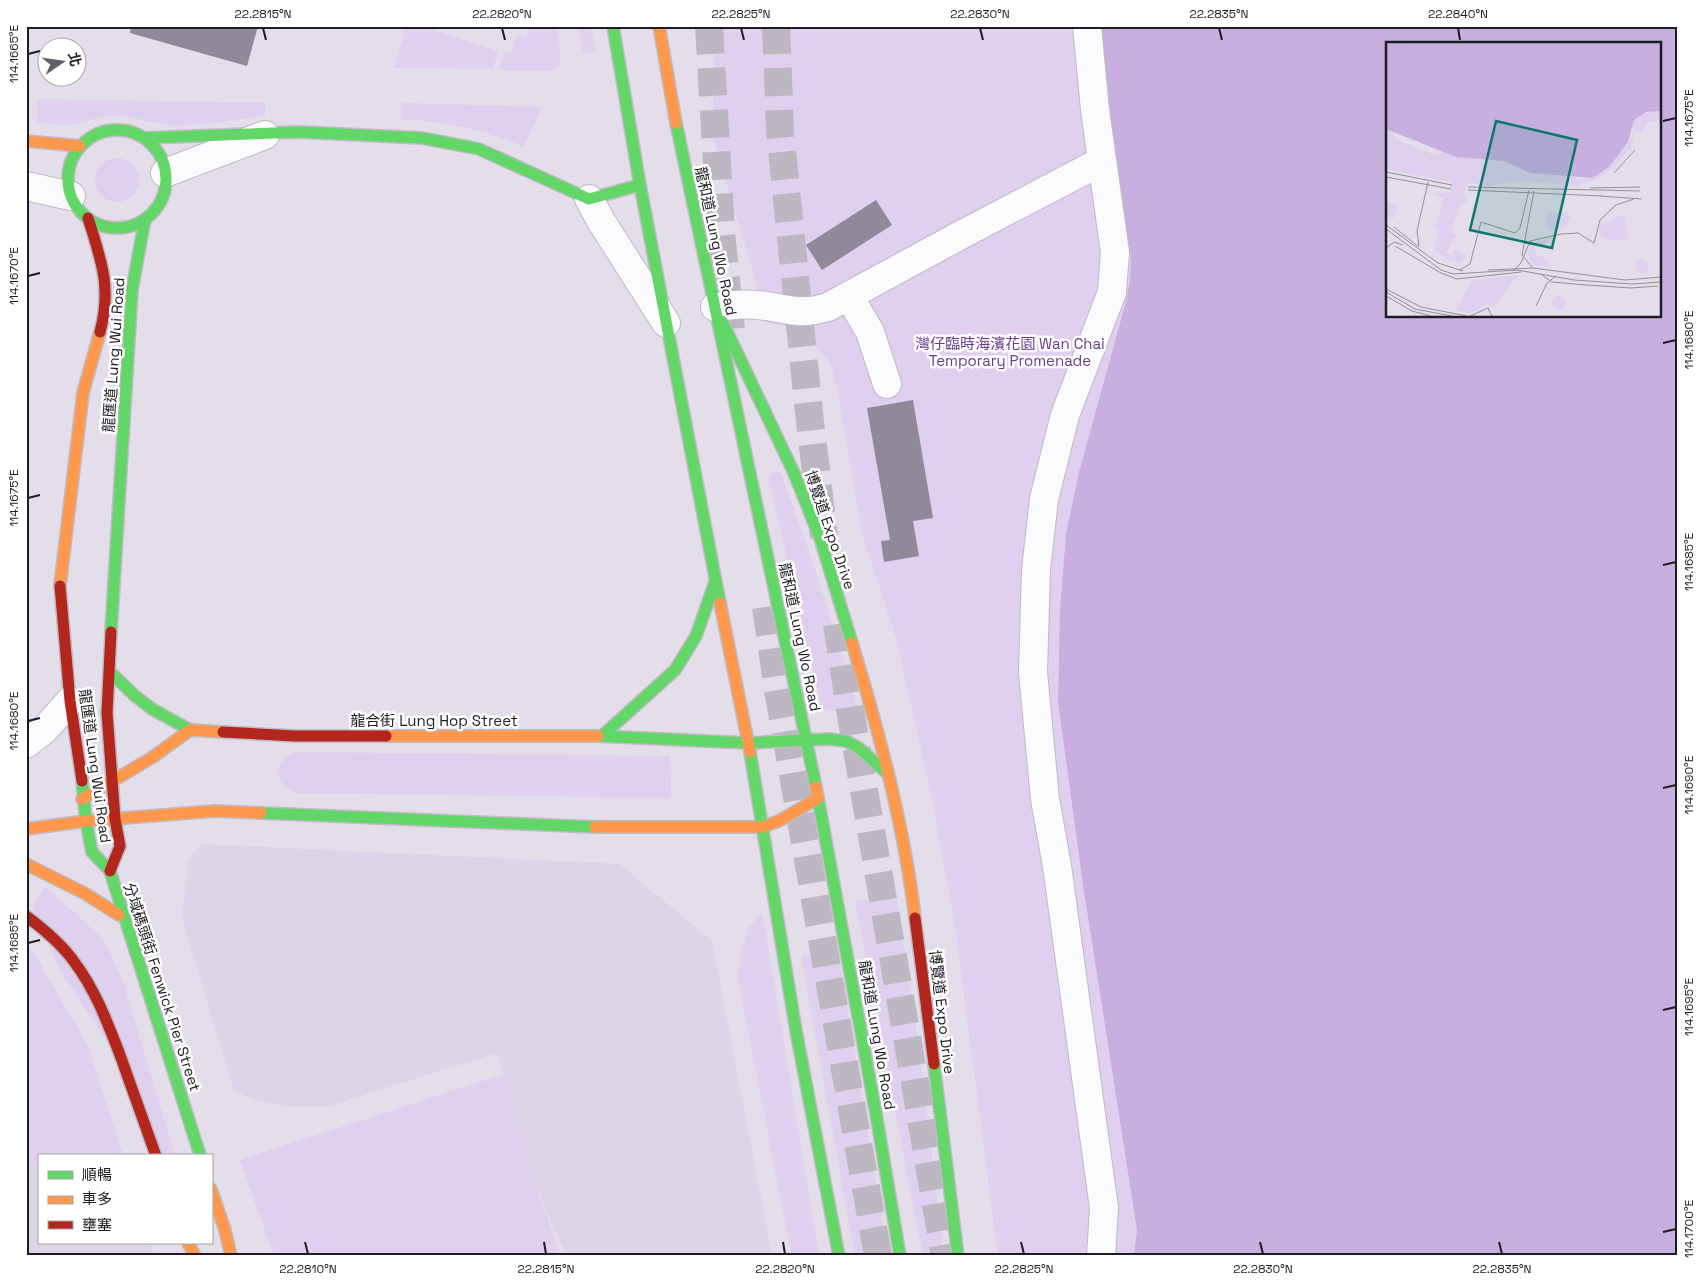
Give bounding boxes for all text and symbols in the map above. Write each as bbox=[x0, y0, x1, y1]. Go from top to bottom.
text: 22.2815°N bbox=[235, 6, 291, 22]
text: 22.2820°N bbox=[472, 6, 532, 22]
text: 22.2825°N bbox=[711, 6, 771, 22]
text: 22.2830°N bbox=[950, 6, 1010, 22]
text: 22.2835°N bbox=[1189, 6, 1249, 22]
text: 22.2840°N bbox=[1428, 6, 1488, 22]
text: 114.1665°E bbox=[6, 25, 22, 83]
north arrow bbox=[38, 38, 88, 88]
inset map bbox=[1386, 42, 1660, 318]
text: 北 bbox=[64, 50, 85, 68]
text: 114.1675°E bbox=[1681, 89, 1697, 147]
street label: 龍和道 Lung Wo Road bbox=[691, 165, 742, 317]
text: 114.1670°E bbox=[6, 247, 22, 305]
street label: 龍匯道 Lung Wui Road bbox=[99, 277, 128, 433]
text: 114.1680°E bbox=[1681, 310, 1697, 369]
park label: 灣仔臨時海濱花園 Wan Chai Temporary Promenade bbox=[915, 334, 1105, 370]
street label: 博覽道 Expo Drive bbox=[801, 468, 860, 592]
text: 114.1675°E bbox=[6, 469, 22, 527]
text: 114.1685°E bbox=[1681, 533, 1697, 591]
street label: 龍和道 Lung Wo Road bbox=[775, 561, 826, 713]
street label: 龍匯道 Lung Wui Road bbox=[75, 688, 116, 844]
text: 114.1680°E bbox=[6, 691, 22, 750]
street label: 龍合街 Lung Hop Street bbox=[350, 711, 518, 730]
text: 114.1690°E bbox=[1681, 755, 1697, 814]
street label: 分域碼頭街 Fenwick Pier Street bbox=[120, 880, 205, 1094]
text: 114.1685°E bbox=[6, 914, 22, 972]
street label: 博覽道 Expo Drive bbox=[925, 949, 960, 1075]
street label: 龍和道 Lung Wo Road bbox=[855, 959, 900, 1111]
text: 114.1695°E bbox=[1681, 978, 1697, 1036]
legend bbox=[38, 1154, 212, 1244]
text: 順暢 bbox=[82, 1165, 112, 1184]
text: 車多 bbox=[82, 1189, 112, 1208]
text: 114.1700°E bbox=[1681, 1200, 1697, 1258]
text: 壅塞 bbox=[82, 1215, 112, 1234]
text: 22.2810°N bbox=[279, 1261, 337, 1277]
text: 22.2815°N bbox=[518, 1261, 574, 1277]
text: 22.2820°N bbox=[755, 1261, 815, 1277]
text: 22.2825°N bbox=[994, 1261, 1054, 1277]
text: 22.2830°N bbox=[1233, 1261, 1293, 1277]
text: 22.2835°N bbox=[1472, 1261, 1532, 1277]

